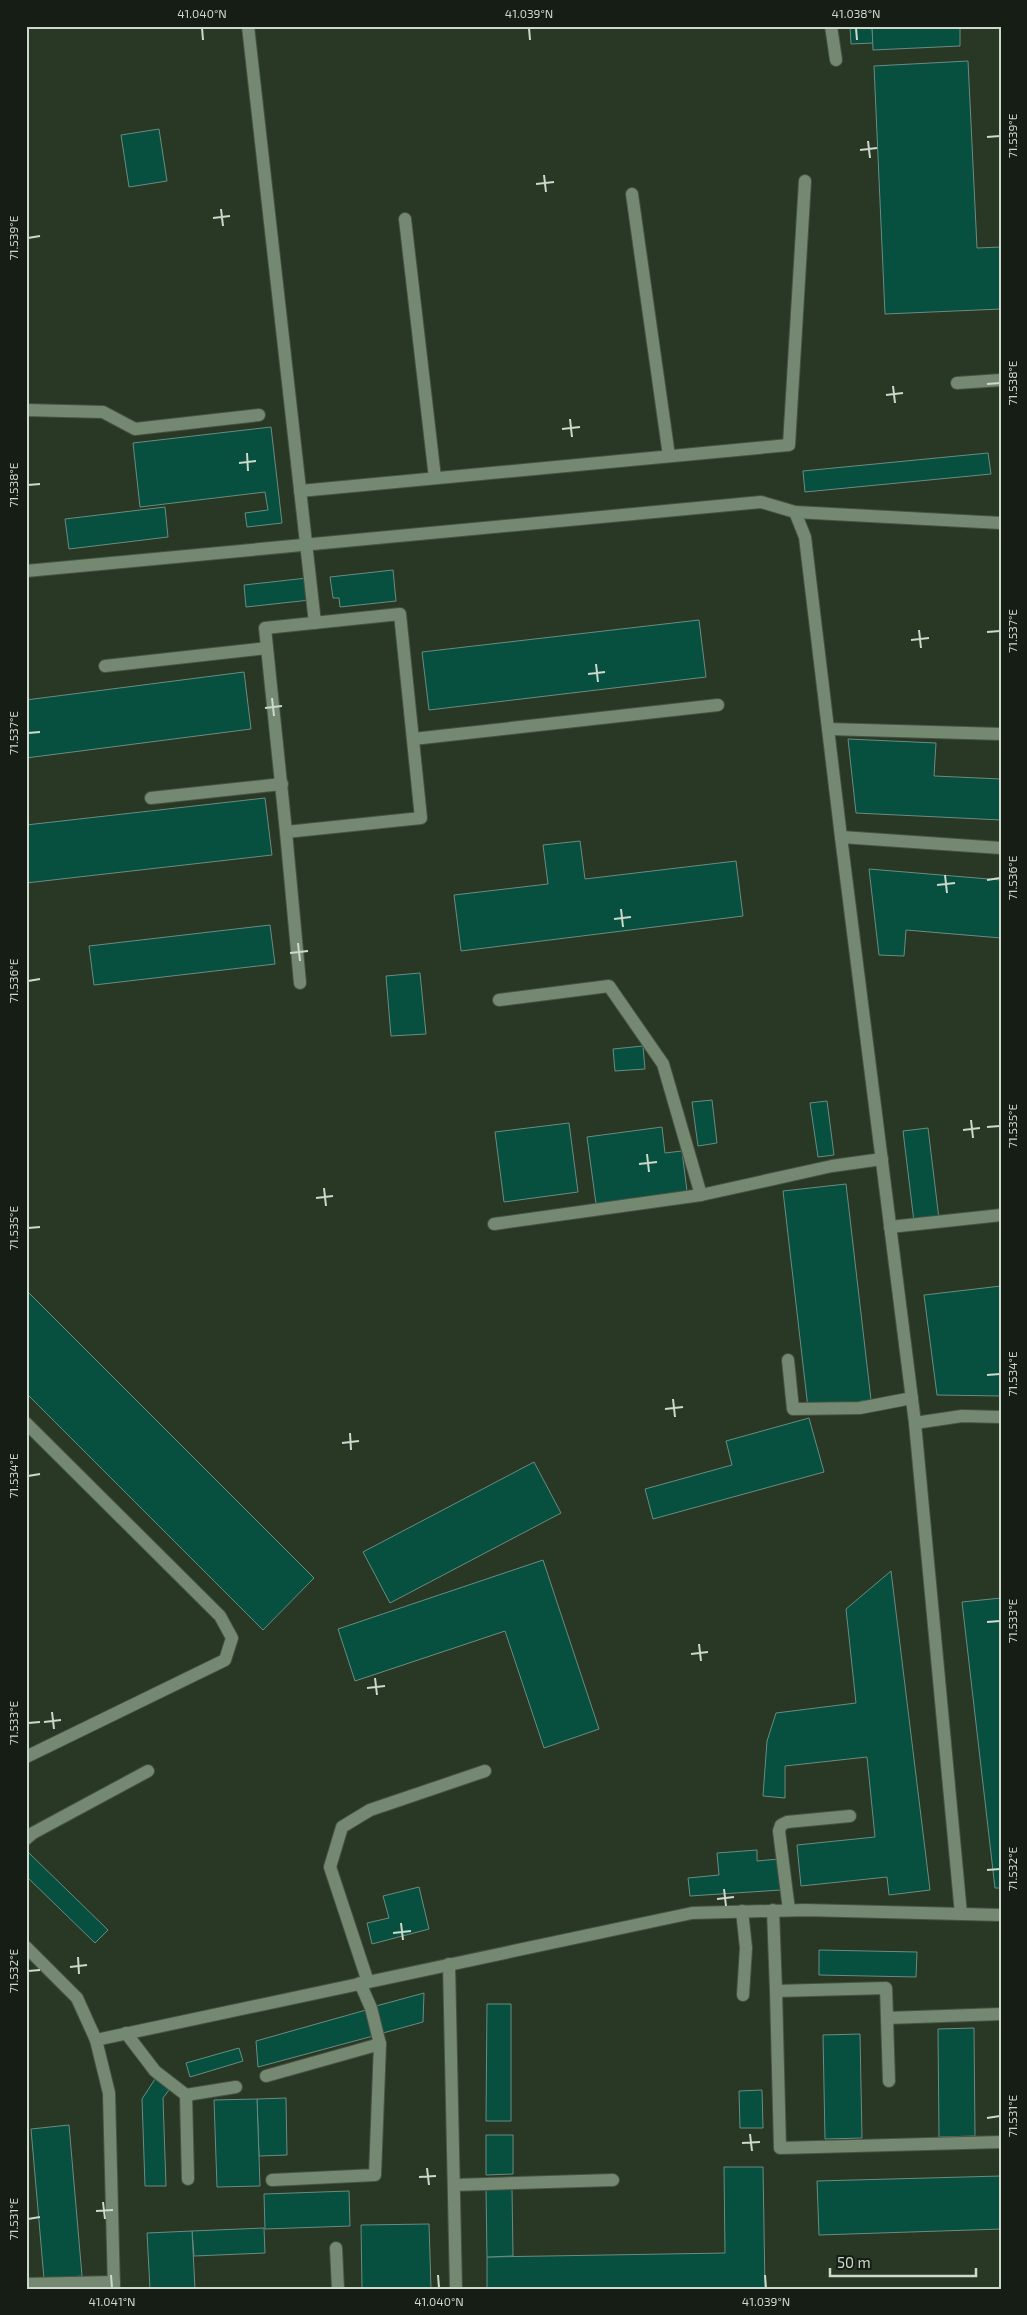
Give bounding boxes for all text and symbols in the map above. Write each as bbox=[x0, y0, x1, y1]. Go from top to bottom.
text: 41.040°N bbox=[177, 6, 227, 20]
text: 41.039°N bbox=[505, 6, 553, 20]
text: 41.038°N bbox=[832, 6, 880, 20]
text: 71.539°E bbox=[1005, 113, 1019, 158]
text: 71.539°E bbox=[6, 215, 20, 260]
text: 71.538°E bbox=[1005, 360, 1019, 406]
text: 71.538°E bbox=[6, 462, 20, 508]
text: 71.537°E bbox=[1005, 609, 1019, 653]
text: 71.537°E bbox=[6, 711, 20, 755]
text: 71.536°E bbox=[1005, 855, 1019, 900]
text: 71.536°E bbox=[6, 958, 20, 1003]
text: 71.535°E bbox=[1005, 1104, 1019, 1148]
text: 71.535°E bbox=[6, 1206, 20, 1250]
text: 71.534°E bbox=[1005, 1351, 1019, 1397]
text: 71.534°E bbox=[6, 1453, 20, 1499]
text: 71.533°E bbox=[1005, 1598, 1019, 1643]
text: 71.533°E bbox=[6, 1700, 20, 1745]
text: 71.532°E bbox=[1005, 1846, 1019, 1891]
text: 71.532°E bbox=[6, 1948, 20, 1993]
text: 71.531°E bbox=[1005, 2094, 1019, 2137]
text: 71.531°E bbox=[6, 2197, 20, 2240]
scale bar bbox=[830, 2245, 976, 2277]
text: 50 m bbox=[837, 2253, 871, 2271]
text: 41.041°N bbox=[88, 2294, 136, 2308]
text: 41.040°N bbox=[414, 2294, 464, 2308]
text: 41.039°N bbox=[742, 2294, 790, 2308]

